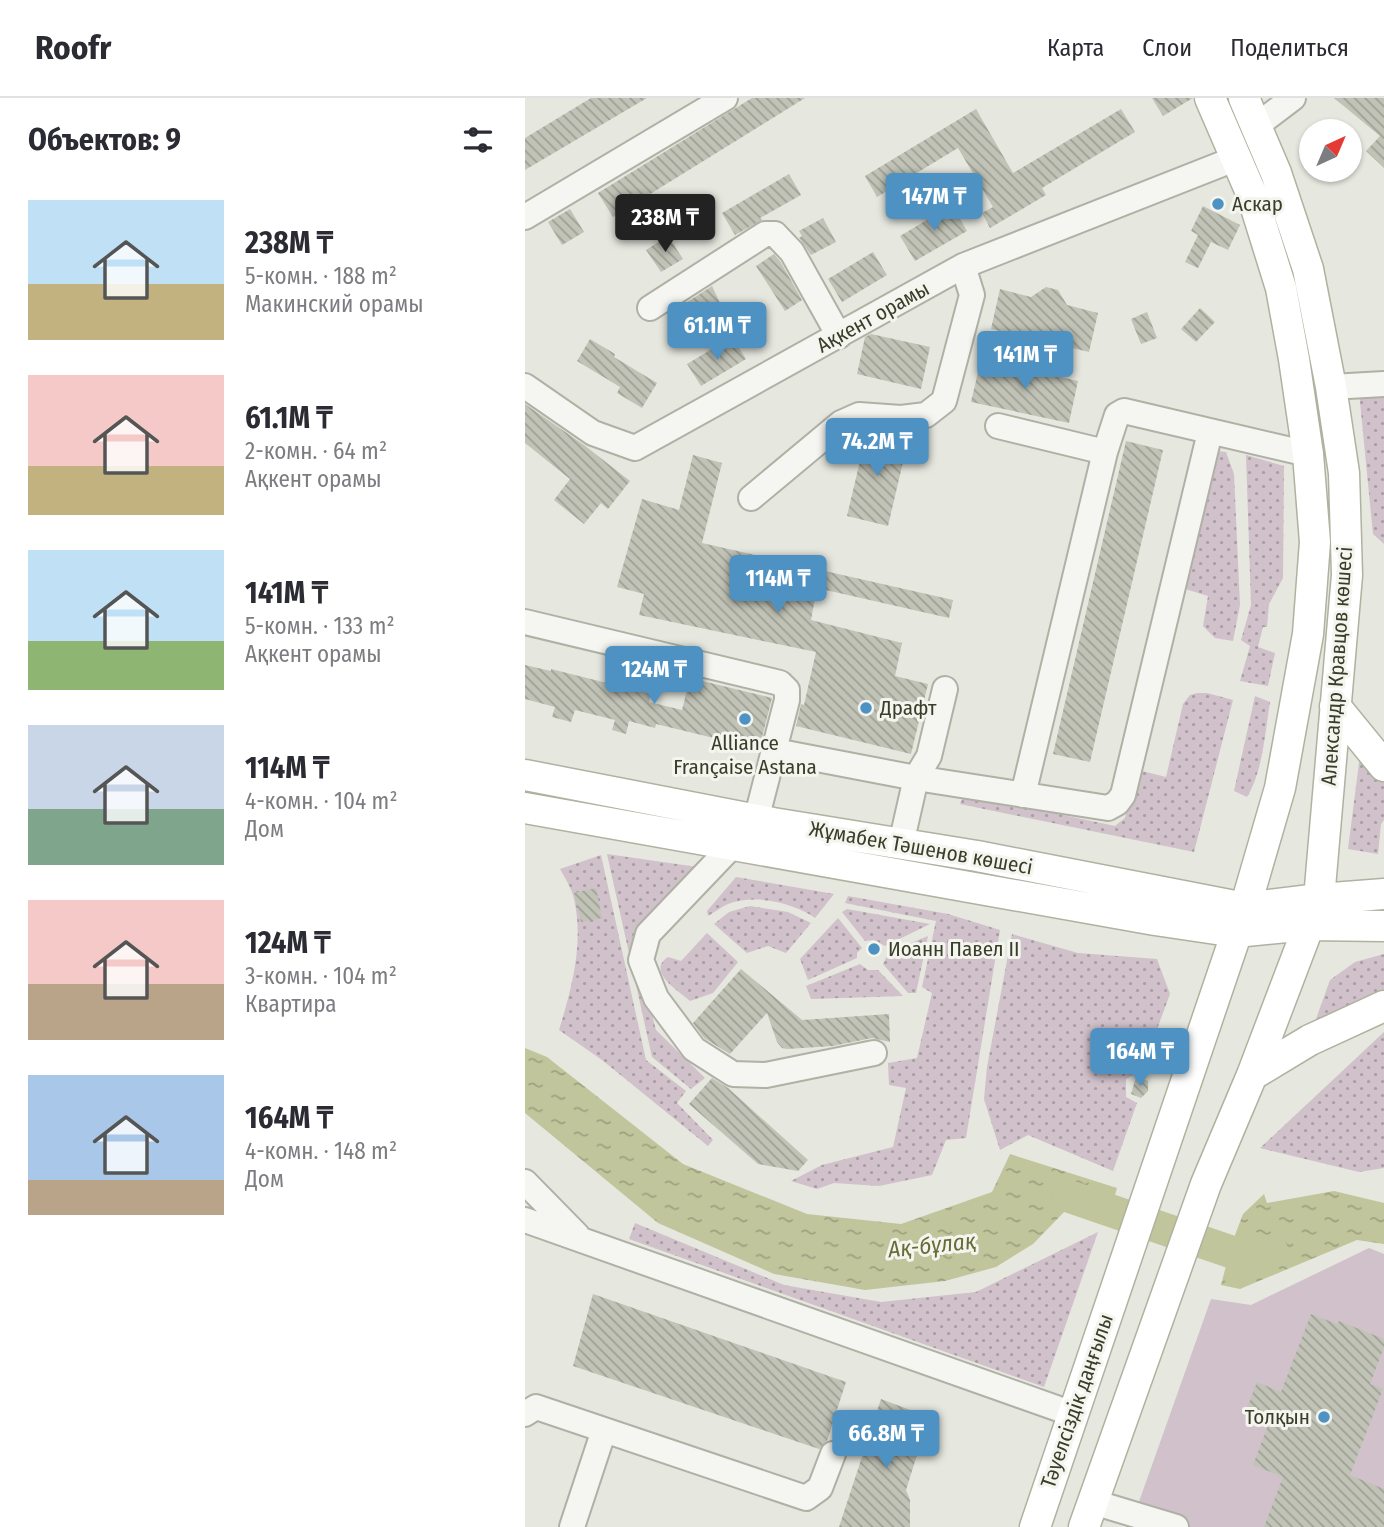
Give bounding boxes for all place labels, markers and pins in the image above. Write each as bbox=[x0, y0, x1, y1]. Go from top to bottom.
pin: 147M ₸ bbox=[877, 174, 991, 233]
place label: Аскар bbox=[1232, 191, 1283, 217]
pin: 238M ₸ bbox=[608, 194, 722, 254]
marker: Аскар bbox=[1210, 196, 1226, 212]
pin: 61.1M ₸ bbox=[652, 302, 782, 362]
pin: 141M ₸ bbox=[968, 331, 1082, 391]
pin: 74.2M ₸ bbox=[812, 418, 942, 478]
pin: 114M ₸ bbox=[721, 556, 835, 615]
pin: 124M ₸ bbox=[597, 646, 711, 706]
place label: Драфт bbox=[879, 695, 937, 721]
marker: Драфт bbox=[858, 700, 874, 716]
marker: Alliance Française Astana bbox=[737, 711, 753, 727]
place label: Alliance Française Astana bbox=[673, 730, 817, 780]
place label: Иоанн Павел II bbox=[888, 936, 1020, 962]
marker: Иоанн Павел II bbox=[866, 941, 882, 957]
pin: 164M ₸ bbox=[1083, 1028, 1197, 1088]
place label: Толқын bbox=[1245, 1404, 1310, 1430]
marker: Толқын bbox=[1316, 1409, 1332, 1425]
pin: 66.8M ₸ bbox=[821, 1410, 951, 1470]

